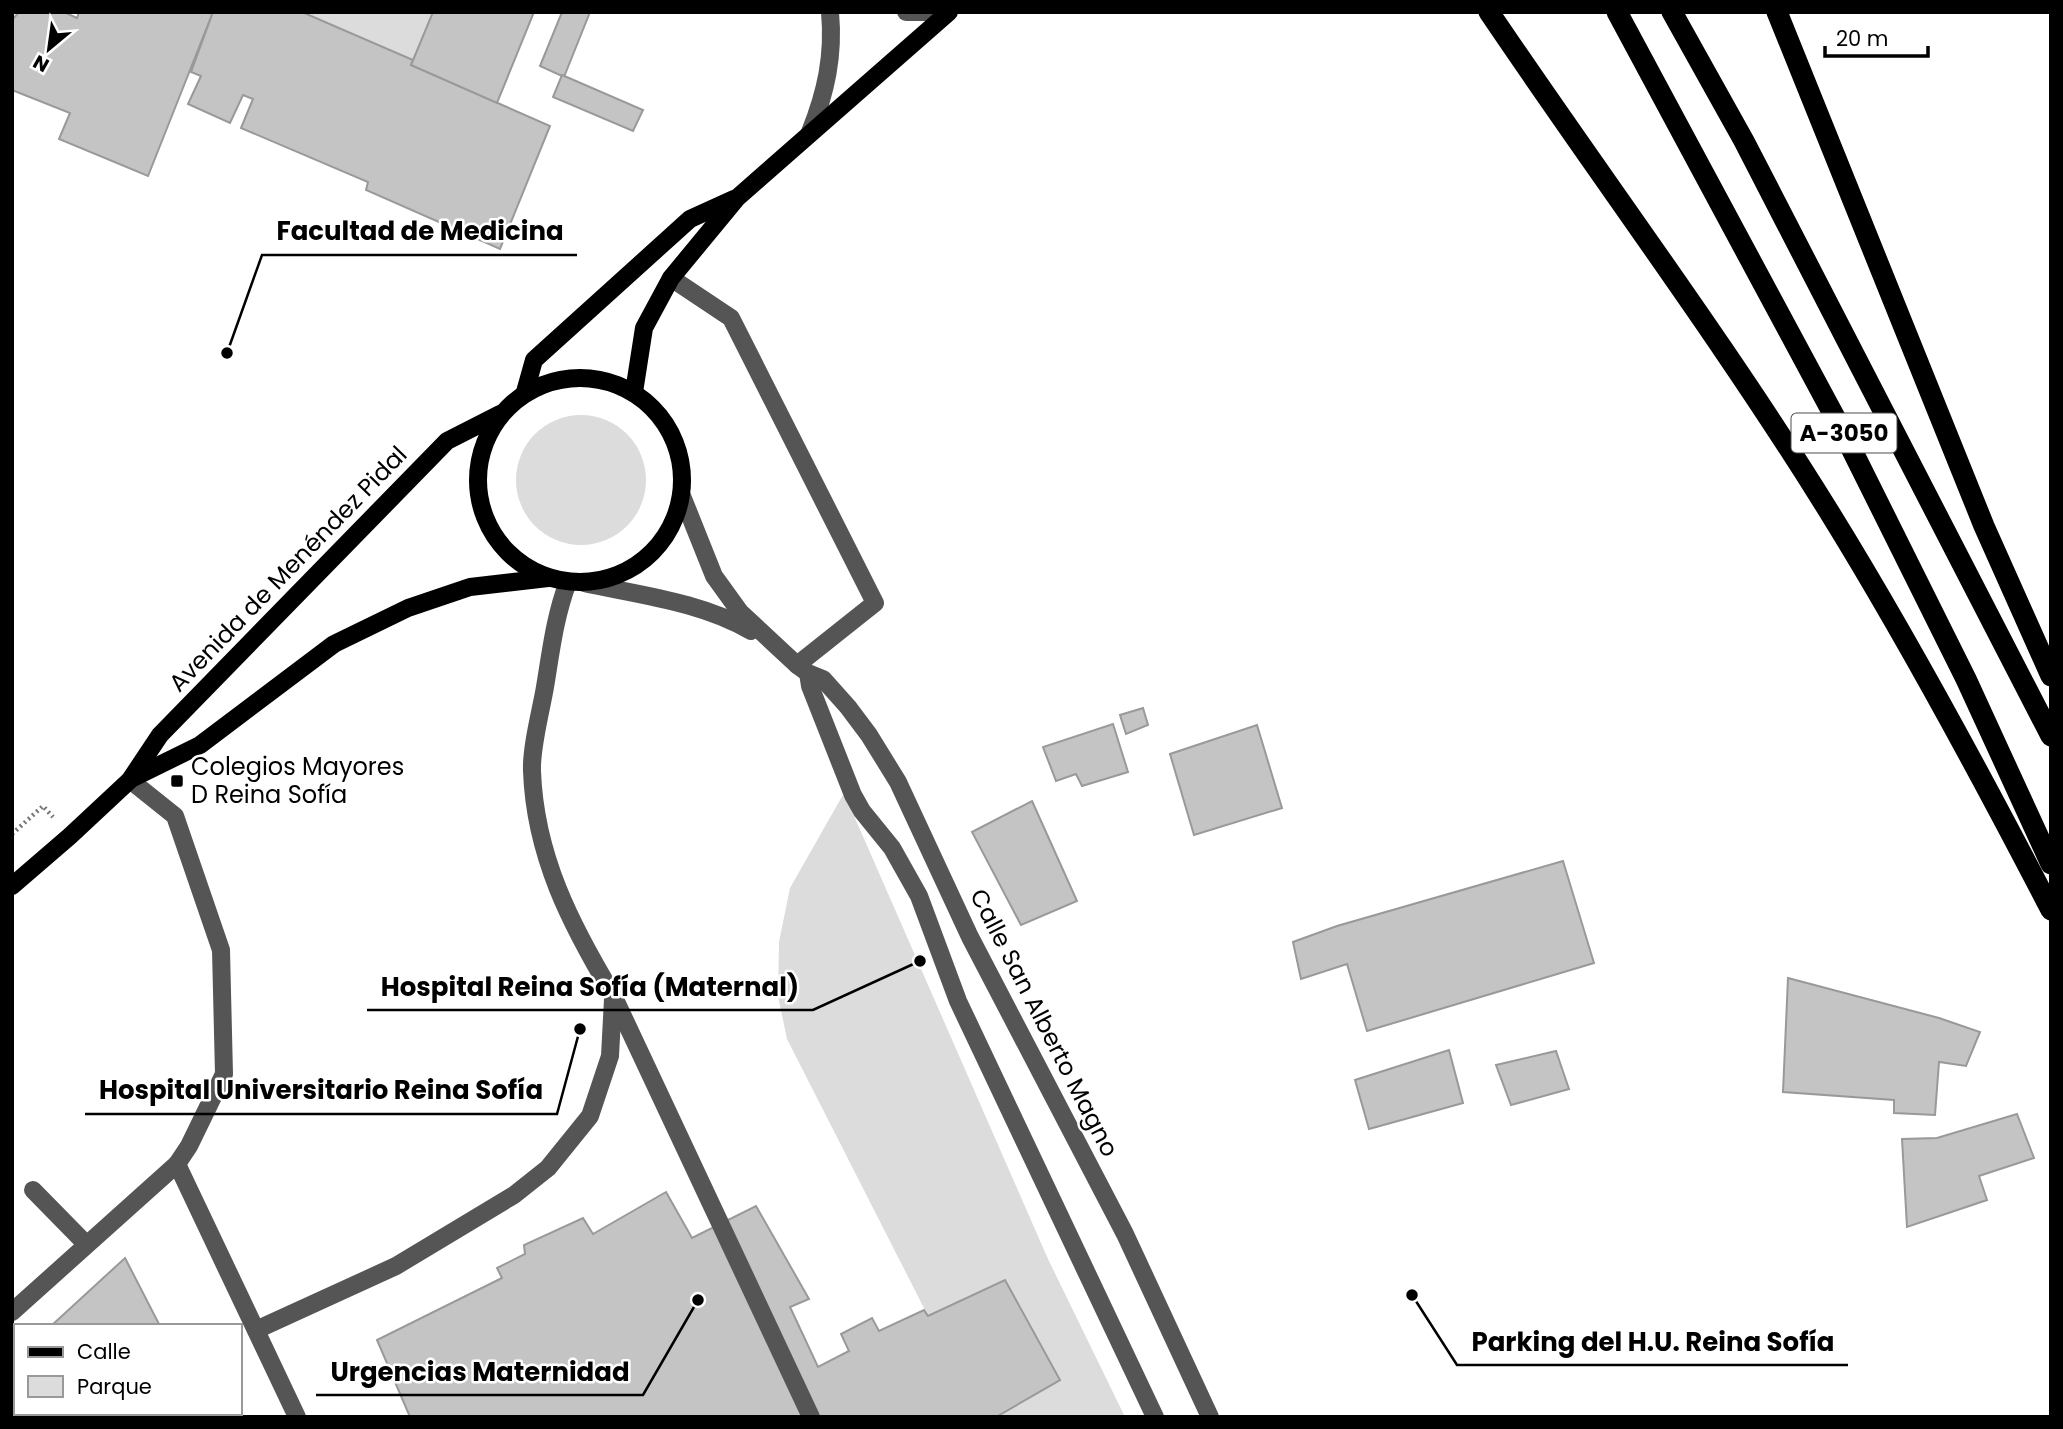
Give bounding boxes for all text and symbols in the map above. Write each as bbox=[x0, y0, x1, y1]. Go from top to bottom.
north arrow bbox=[14, 14, 84, 84]
scale bar bbox=[1825, 14, 1928, 58]
text: 20 m bbox=[1836, 24, 1889, 53]
text: N bbox=[28, 48, 54, 79]
callout: Facultad de Medicina bbox=[262, 208, 577, 255]
text: Facultad de Medicina bbox=[276, 213, 564, 249]
road number: A-3050 bbox=[1792, 414, 1896, 452]
street label: Avenida de Menéndez Pidal bbox=[161, 439, 414, 699]
place label: Colegios Mayores D Reina Sofía bbox=[191, 750, 404, 811]
marker: Colegios Mayores D Reina Sofía bbox=[169, 773, 185, 789]
street label: Calle San Alberto Magno bbox=[962, 883, 1126, 1162]
callout: Hospital Reina Sofía (Maternal) bbox=[367, 963, 813, 1010]
text: Hospital Reina Sofía (Maternal) bbox=[381, 969, 799, 1005]
callout: Hospital Universitario Reina Sofía bbox=[85, 1067, 557, 1114]
text: Hospital Universitario Reina Sofía bbox=[99, 1072, 543, 1108]
callout: Parking del H.U. Reina Sofía bbox=[1457, 1318, 1848, 1365]
legend bbox=[14, 1324, 242, 1415]
text: Parking del H.U. Reina Sofía bbox=[1471, 1324, 1835, 1360]
text: Calle bbox=[77, 1337, 131, 1366]
callout: Urgencias Maternidad bbox=[316, 1348, 643, 1395]
text: Urgencias Maternidad bbox=[330, 1354, 630, 1390]
text: Parque bbox=[77, 1372, 152, 1401]

